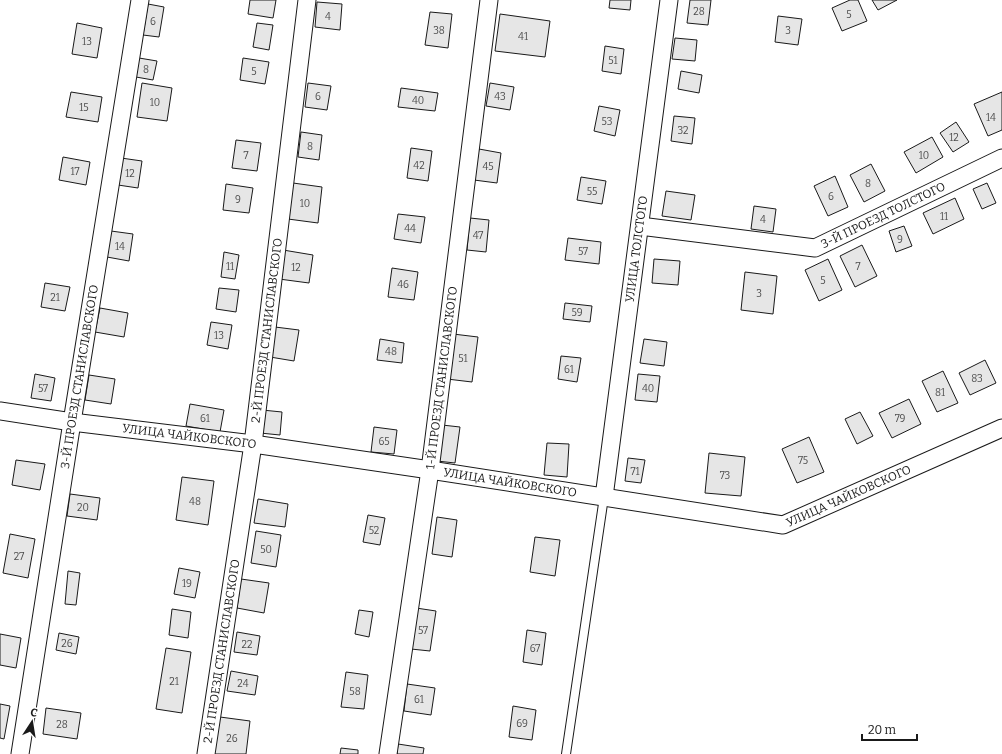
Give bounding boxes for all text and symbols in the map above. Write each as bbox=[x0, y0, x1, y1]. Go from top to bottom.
house number: 28 bbox=[693, 6, 705, 18]
house number: 5 bbox=[846, 9, 852, 21]
house number: 4 bbox=[325, 11, 331, 23]
house number: 6 bbox=[150, 16, 156, 28]
house number: 38 bbox=[433, 25, 445, 37]
house number: 3 bbox=[785, 25, 791, 37]
house number: 41 bbox=[518, 31, 528, 43]
house number: 13 bbox=[82, 36, 92, 48]
house number: 51 bbox=[608, 55, 618, 67]
house number: 8 bbox=[143, 64, 149, 76]
house number: 5 bbox=[251, 66, 257, 78]
house number: 6 bbox=[315, 91, 321, 103]
house number: 43 bbox=[494, 91, 506, 103]
house number: 40 bbox=[412, 95, 424, 107]
house number: 10 bbox=[150, 97, 160, 109]
house number: 15 bbox=[79, 102, 89, 114]
house number: 14 bbox=[986, 112, 996, 124]
house number: 53 bbox=[602, 116, 613, 128]
house number: 32 bbox=[677, 125, 689, 137]
house number: 12 bbox=[949, 132, 959, 144]
house number: 8 bbox=[307, 141, 313, 153]
house number: 7 bbox=[243, 150, 249, 162]
house number: 10 bbox=[919, 150, 929, 162]
house number: 42 bbox=[413, 160, 425, 172]
house number: 45 bbox=[482, 161, 494, 173]
house number: 17 bbox=[71, 166, 79, 178]
house number: 12 bbox=[125, 168, 135, 180]
house number: 8 bbox=[865, 178, 871, 190]
street label: 3-Й ПРОЕЗД ТОЛСТОГО bbox=[819, 179, 948, 251]
house number: 55 bbox=[587, 186, 597, 198]
house number: 6 bbox=[828, 191, 834, 203]
house number: 9 bbox=[235, 194, 241, 206]
street label: УЛИЦА ТОЛСТОГО bbox=[623, 195, 650, 303]
house number: 10 bbox=[300, 198, 310, 210]
house number: 11 bbox=[940, 211, 948, 223]
house number: 4 bbox=[760, 214, 766, 226]
house number: 44 bbox=[404, 223, 416, 235]
house number: 47 bbox=[473, 230, 483, 242]
house number: 9 bbox=[897, 234, 903, 246]
street label: 2-Й ПРОЕЗД СТАНИСЛАВСКОГО bbox=[249, 237, 285, 424]
house number: 14 bbox=[115, 241, 125, 253]
house number: 57 bbox=[578, 246, 588, 258]
house number: 11 bbox=[226, 261, 234, 273]
house number: 7 bbox=[855, 261, 861, 273]
house number: 12 bbox=[291, 262, 301, 274]
house number: 5 bbox=[820, 275, 826, 287]
house number: 46 bbox=[397, 279, 409, 291]
street label: 3-Й ПРОЕЗД СТАНИСЛАВСКОГО bbox=[58, 284, 101, 470]
street label: 1-Й ПРОЕЗД СТАНИСЛАВСКОГО bbox=[423, 285, 460, 470]
house number: 3 bbox=[756, 288, 762, 300]
house number: 21 bbox=[50, 292, 60, 304]
house number: 59 bbox=[571, 307, 583, 319]
house number: 13 bbox=[214, 330, 224, 342]
house number: 48 bbox=[385, 346, 397, 358]
house number: 51 bbox=[458, 353, 468, 365]
house number: 61 bbox=[564, 364, 574, 376]
house number: 83 bbox=[971, 373, 983, 385]
house number: 57 bbox=[38, 383, 48, 395]
house number: 40 bbox=[642, 383, 654, 395]
house number: 81 bbox=[935, 387, 945, 399]
house number: 61 bbox=[200, 413, 210, 425]
house number: 79 bbox=[895, 413, 905, 425]
street label: УЛИЦА ЧАЙКОВСКОГО bbox=[121, 421, 257, 451]
house number: 65 bbox=[378, 436, 390, 448]
house number: 75 bbox=[798, 455, 808, 467]
street label: УЛИЦА ЧАЙКОВСКОГО bbox=[784, 462, 913, 530]
street label: УЛИЦА ЧАЙКОВСКОГО bbox=[442, 465, 578, 500]
house number: 71 bbox=[630, 466, 640, 478]
house number: 73 bbox=[720, 470, 731, 482]
house number: 48 bbox=[189, 496, 201, 508]
house number: 20 bbox=[77, 502, 89, 514]
house number: 52 bbox=[369, 525, 379, 537]
house number: 50 bbox=[260, 544, 272, 556]
house number: 27 bbox=[14, 551, 24, 563]
street label: 2-Й ПРОЕЗД СТАНИСЛАВСКОГО bbox=[201, 558, 242, 744]
house number: 19 bbox=[182, 578, 192, 590]
house number: 57 bbox=[418, 625, 428, 637]
house number: 26 bbox=[61, 638, 73, 650]
house number: 22 bbox=[242, 639, 252, 651]
house number: 67 bbox=[530, 643, 540, 655]
house number: 21 bbox=[169, 676, 179, 688]
house number: 24 bbox=[237, 678, 249, 690]
house number: 58 bbox=[349, 686, 361, 698]
house number: 61 bbox=[414, 694, 424, 706]
north arrow bbox=[12, 702, 52, 742]
text: С bbox=[29, 706, 39, 720]
scale bar bbox=[862, 716, 917, 742]
house number: 69 bbox=[516, 718, 528, 730]
house number: 28 bbox=[56, 719, 68, 731]
text: 20 m bbox=[868, 723, 897, 737]
house number: 26 bbox=[226, 733, 238, 745]

